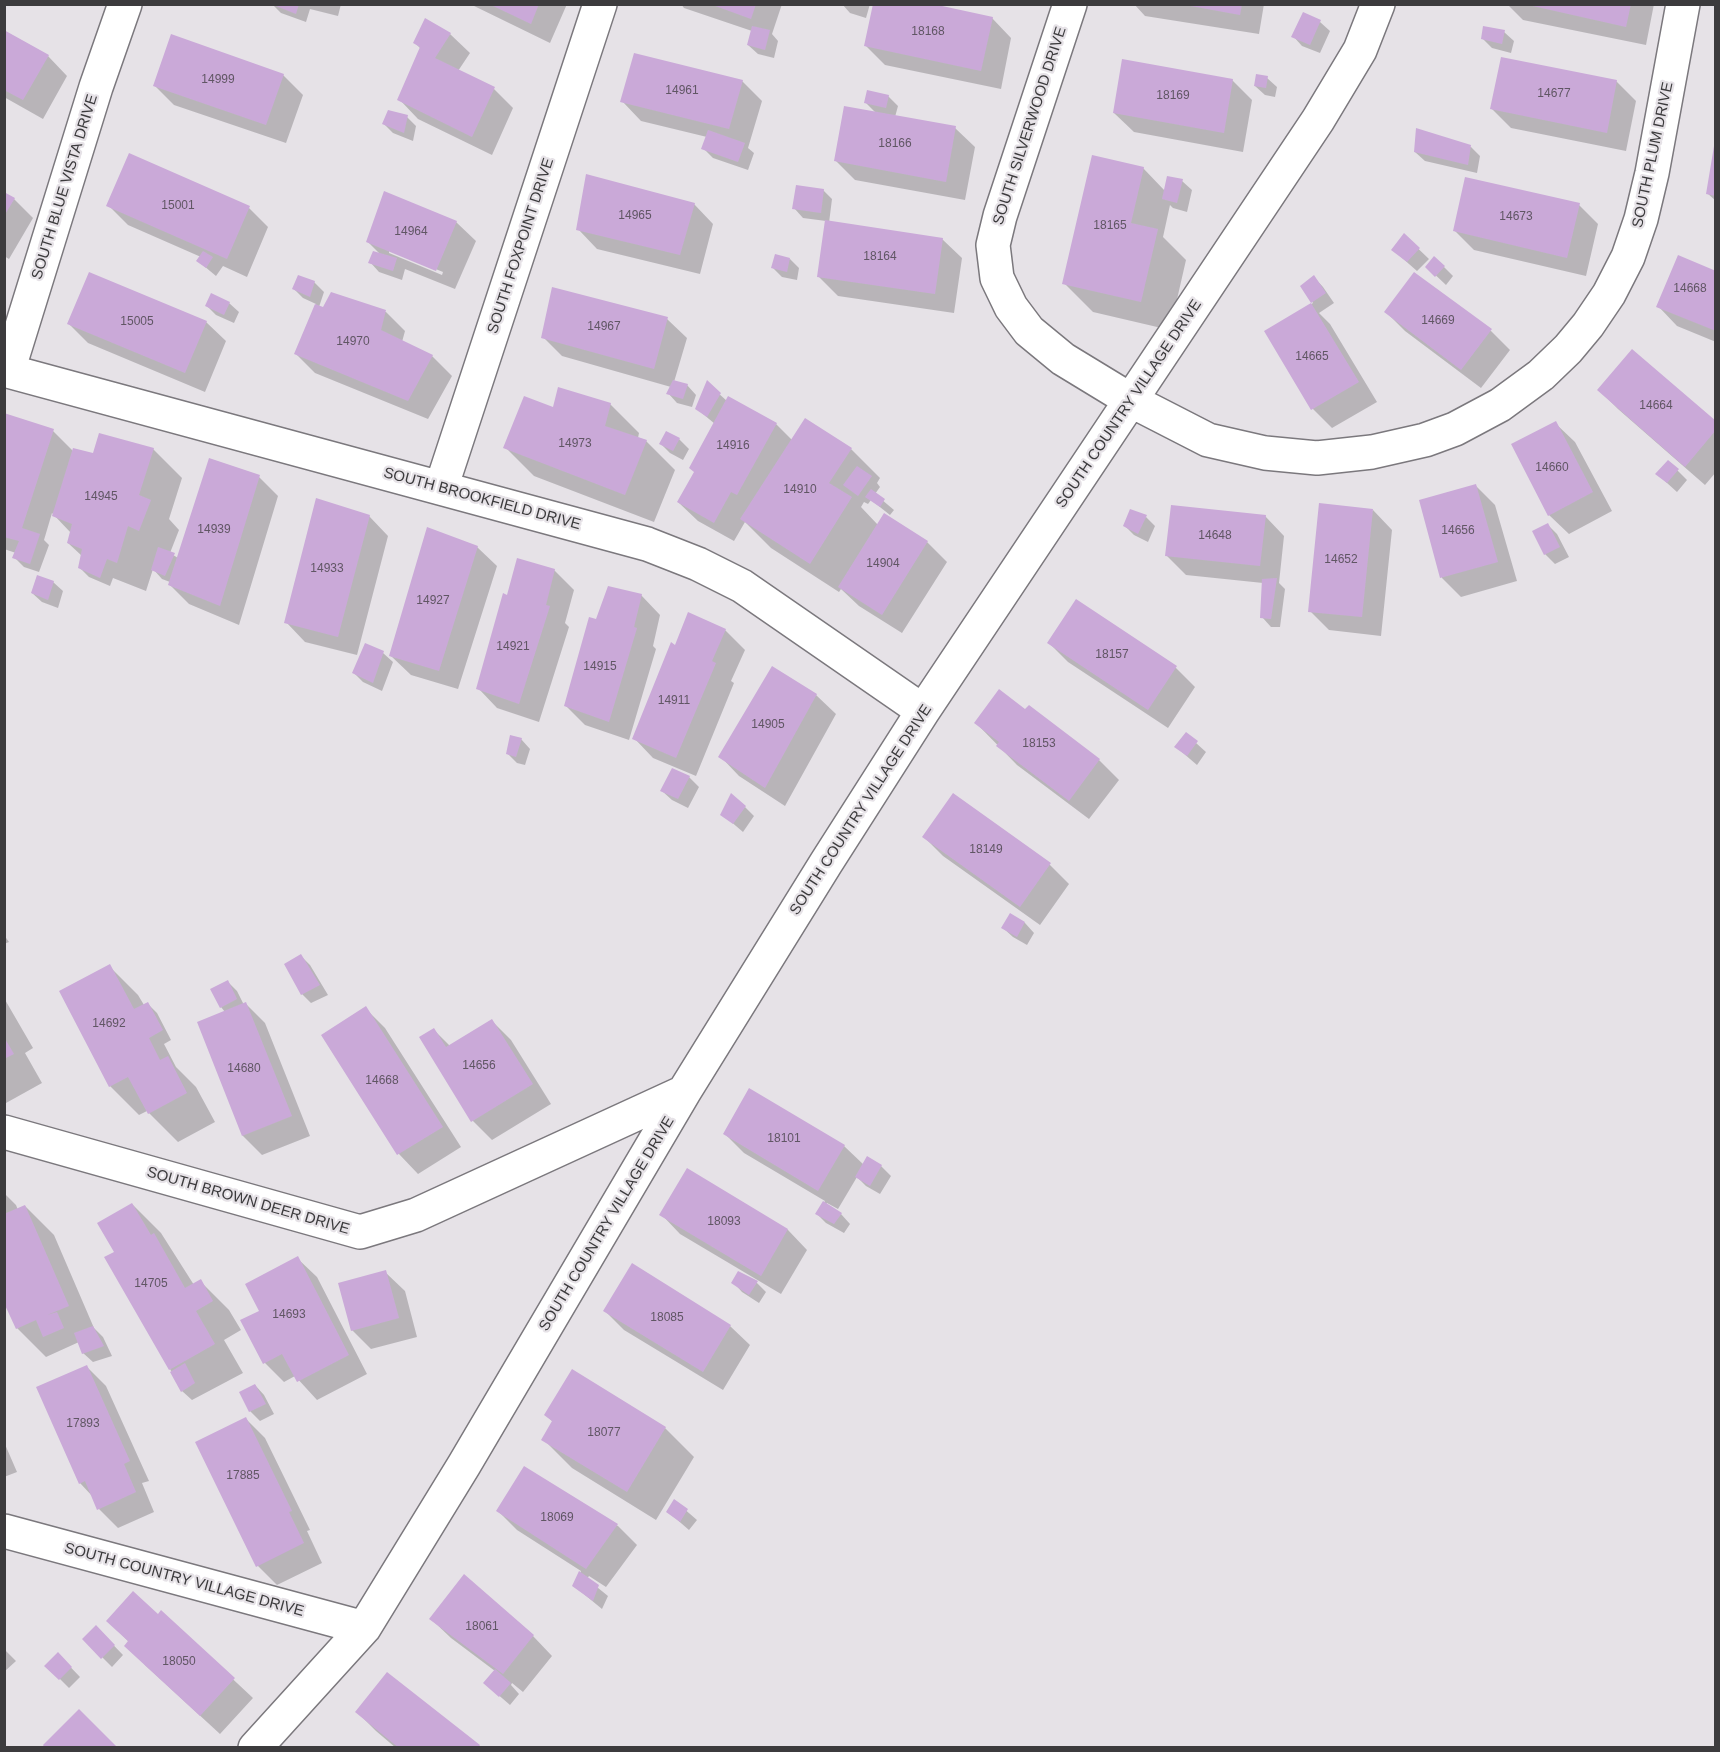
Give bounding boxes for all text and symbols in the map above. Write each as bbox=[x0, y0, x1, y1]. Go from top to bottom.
house number: 18168 bbox=[911, 25, 945, 39]
street label: SOUTH SILVERWOOD DRIVE bbox=[989, 25, 1071, 227]
house number: 14999 bbox=[201, 73, 235, 87]
street label: SOUTH PLUM DRIVE bbox=[1629, 81, 1677, 229]
house number: 14961 bbox=[665, 84, 699, 98]
house number: 14677 bbox=[1537, 87, 1571, 101]
house number: 18169 bbox=[1156, 89, 1190, 103]
street label: SOUTH BLUE VISTA DRIVE bbox=[28, 92, 102, 282]
house number: 18166 bbox=[878, 137, 912, 151]
street label: SOUTH FOXPOINT DRIVE bbox=[484, 156, 558, 336]
house number: 15001 bbox=[161, 199, 195, 213]
house number: 14965 bbox=[618, 209, 652, 223]
house number: 14673 bbox=[1499, 210, 1533, 224]
house number: 18165 bbox=[1093, 219, 1127, 233]
house number: 14964 bbox=[394, 225, 428, 239]
house number: 18164 bbox=[863, 250, 897, 264]
house number: 14668 bbox=[1673, 282, 1707, 296]
street label: SOUTH COUNTRY VILLAGE DRIVE bbox=[1052, 296, 1206, 512]
house number: 14669 bbox=[1421, 314, 1455, 328]
house number: 15005 bbox=[120, 315, 154, 329]
house number: 14967 bbox=[587, 320, 621, 334]
house number: 14970 bbox=[336, 335, 370, 349]
house number: 14665 bbox=[1295, 350, 1329, 364]
house number: 14664 bbox=[1639, 399, 1673, 413]
house number: 14973 bbox=[558, 437, 592, 451]
house number: 14916 bbox=[716, 439, 750, 453]
house number: 14660 bbox=[1535, 461, 1569, 475]
street label: SOUTH BROOKFIELD DRIVE bbox=[381, 464, 583, 534]
house number: 14910 bbox=[783, 483, 817, 497]
house number: 14945 bbox=[84, 490, 118, 504]
house number: 14939 bbox=[197, 523, 231, 537]
house number: 14656 bbox=[1441, 524, 1475, 538]
house number: 14648 bbox=[1198, 529, 1232, 543]
house number: 14652 bbox=[1324, 553, 1358, 567]
house number: 14904 bbox=[866, 557, 900, 571]
house number: 14933 bbox=[310, 562, 344, 576]
house number: 14927 bbox=[416, 594, 450, 608]
house number: 14921 bbox=[496, 640, 530, 654]
house number: 18157 bbox=[1095, 648, 1129, 662]
house number: 14915 bbox=[583, 660, 617, 674]
house number: 14911 bbox=[658, 694, 690, 708]
street label: SOUTH COUNTRY VILLAGE DRIVE bbox=[786, 701, 936, 919]
house number: 14905 bbox=[751, 718, 785, 732]
house number: 18153 bbox=[1022, 737, 1056, 751]
house number: 18149 bbox=[969, 843, 1003, 857]
house number: 14692 bbox=[92, 1017, 126, 1031]
house number: 14656 bbox=[462, 1059, 496, 1073]
house number: 14680 bbox=[227, 1062, 261, 1076]
house number: 14668 bbox=[365, 1074, 399, 1088]
street label: SOUTH COUNTRY VILLAGE DRIVE bbox=[536, 1113, 678, 1335]
house number: 18101 bbox=[767, 1132, 801, 1146]
street label: SOUTH BROWN DEER DRIVE bbox=[145, 1163, 351, 1239]
house number: 18093 bbox=[707, 1215, 741, 1229]
house number: 14705 bbox=[134, 1277, 168, 1291]
house number: 14693 bbox=[272, 1308, 306, 1322]
house number: 18085 bbox=[650, 1311, 684, 1325]
house number: 17893 bbox=[66, 1417, 100, 1431]
house number: 18077 bbox=[587, 1426, 621, 1440]
house number: 17885 bbox=[226, 1469, 260, 1483]
house number: 18069 bbox=[540, 1511, 574, 1525]
street label: SOUTH COUNTRY VILLAGE DRIVE bbox=[62, 1539, 306, 1621]
house number: 18061 bbox=[465, 1620, 499, 1634]
house number: 18050 bbox=[162, 1655, 196, 1669]

